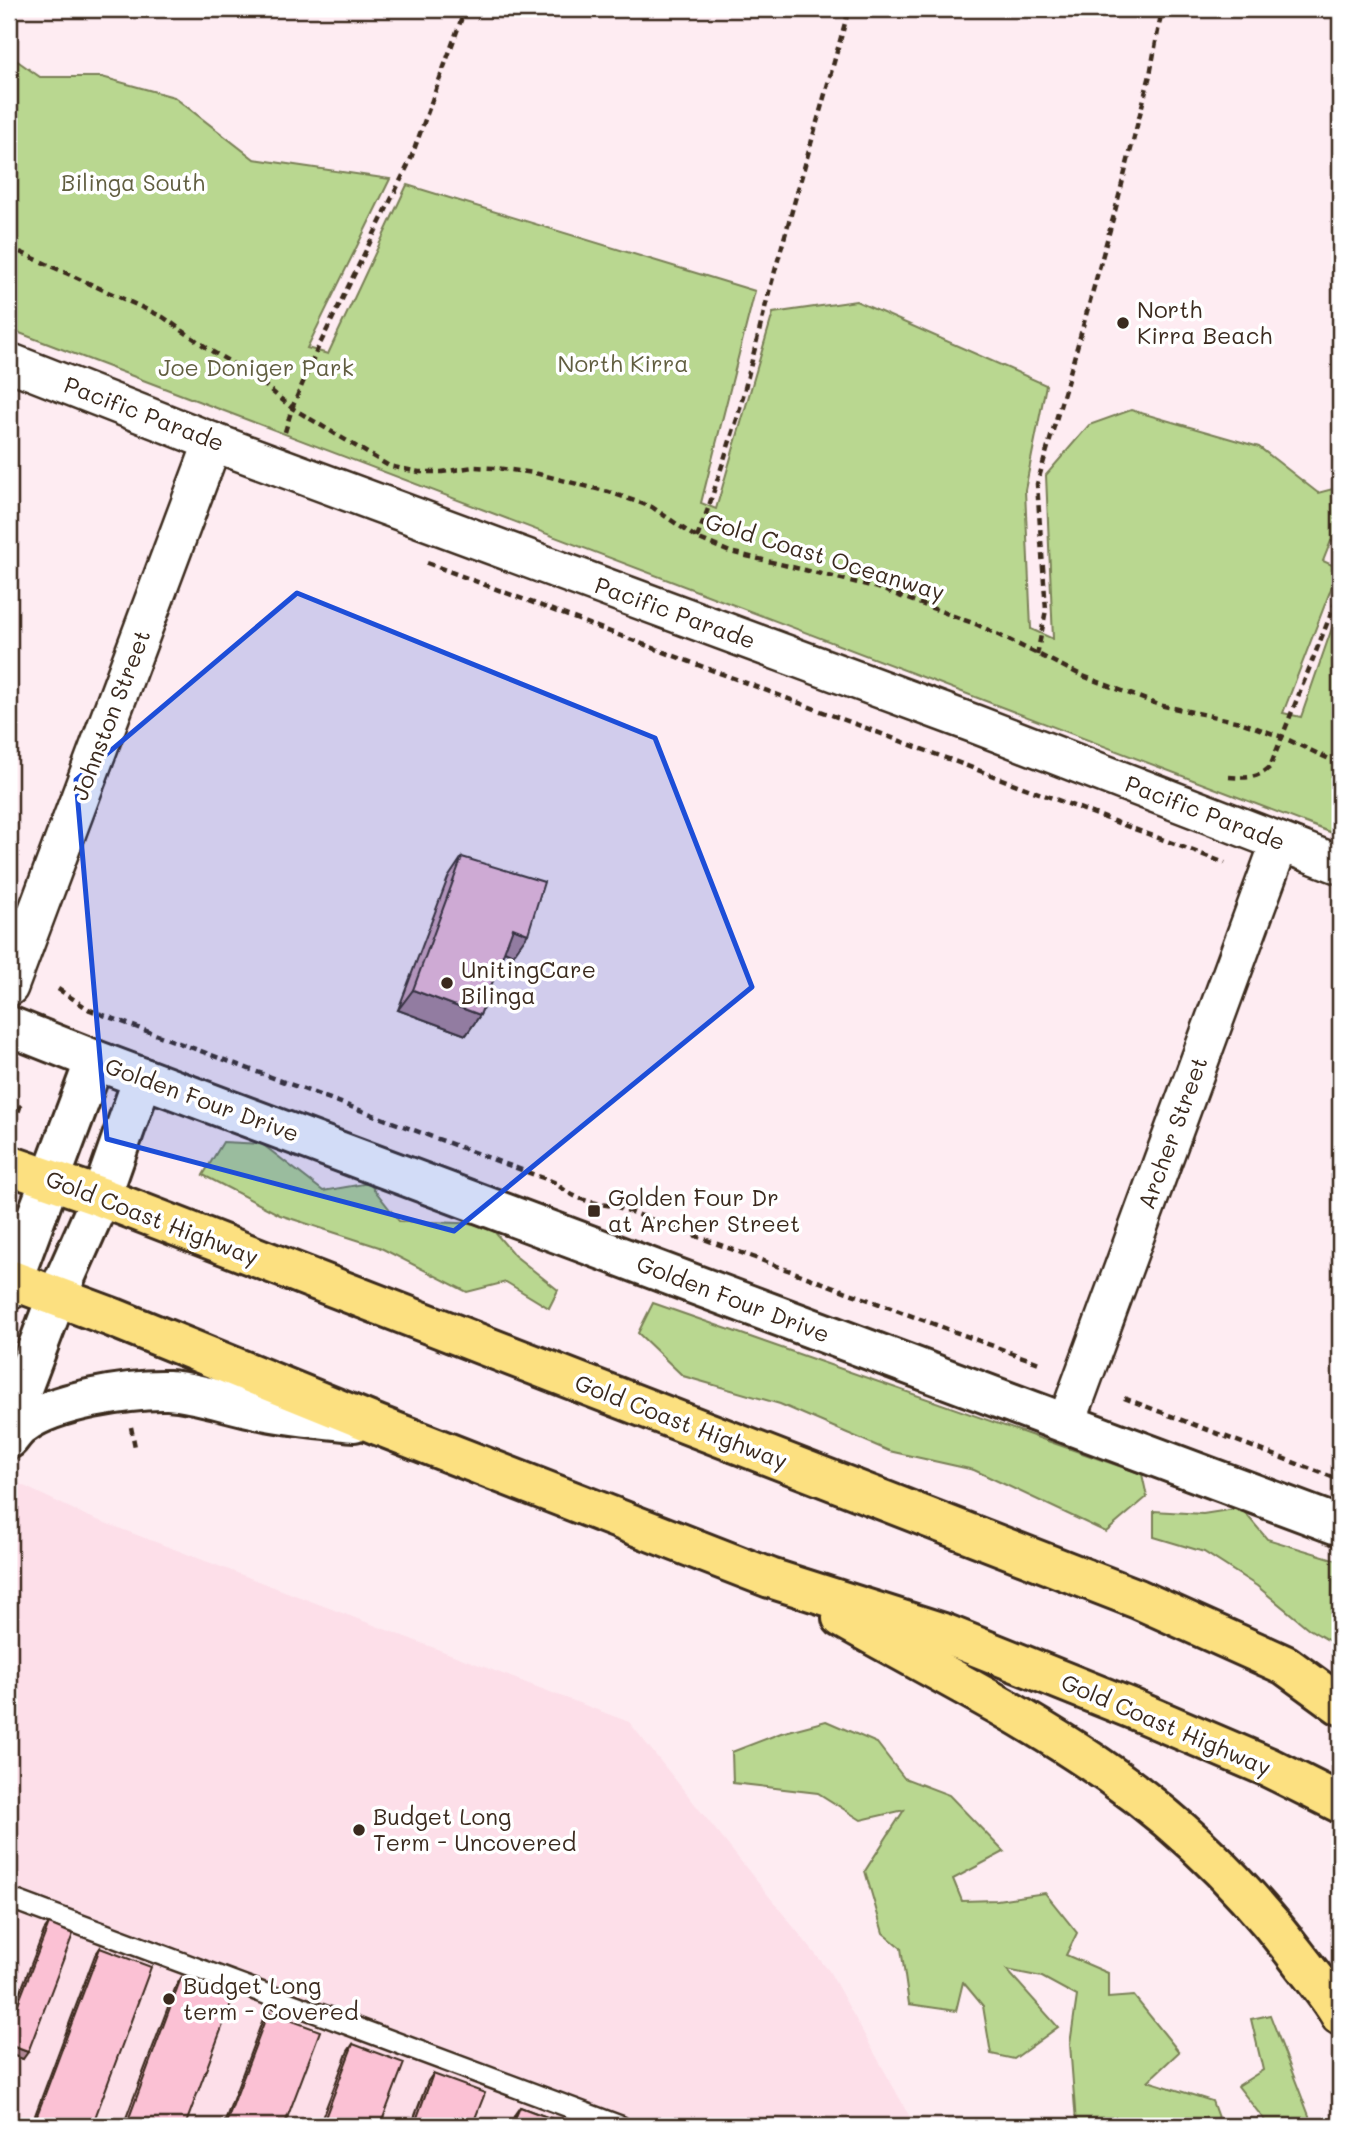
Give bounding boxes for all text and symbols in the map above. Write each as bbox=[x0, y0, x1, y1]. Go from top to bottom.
park label: Bilinga South bbox=[61, 167, 205, 197]
place label: North Kirra Beach bbox=[1137, 294, 1272, 350]
marker: North Kirra Beach bbox=[1115, 315, 1131, 331]
park label: North Kirra bbox=[557, 348, 689, 378]
park label: Joe Doniger Park bbox=[158, 352, 354, 382]
street label: Pacific Parade bbox=[60, 369, 229, 457]
street label: Gold Coast Oceanway bbox=[702, 505, 949, 607]
street label: Pacific Parade bbox=[591, 569, 760, 655]
street label: Johnston Street bbox=[64, 625, 156, 804]
street label: Pacific Parade bbox=[1121, 768, 1290, 856]
place label: UnitingCare Bilinga bbox=[461, 954, 596, 1010]
marker: UnitingCare Bilinga bbox=[439, 975, 455, 991]
street label: Golden Four Drive bbox=[101, 1050, 303, 1148]
street label: Archer Street bbox=[1131, 1052, 1214, 1213]
street label: Gold Coast Highway bbox=[42, 1163, 263, 1271]
place label: Golden Four Dr at Archer Street bbox=[608, 1182, 800, 1238]
marker: Golden Four Dr at Archer Street bbox=[586, 1203, 602, 1219]
street label: Golden Four Drive bbox=[633, 1247, 834, 1349]
street label: Gold Coast Highway bbox=[571, 1367, 792, 1475]
street label: Gold Coast Highway bbox=[1057, 1666, 1276, 1782]
place label: Budget Long Term - Uncovered bbox=[373, 1801, 576, 1857]
marker: Budget Long Term - Uncovered bbox=[351, 1822, 367, 1838]
place label: Budget Long term - Covered bbox=[183, 1970, 359, 2026]
marker: Budget Long term - Covered bbox=[161, 1991, 177, 2007]

